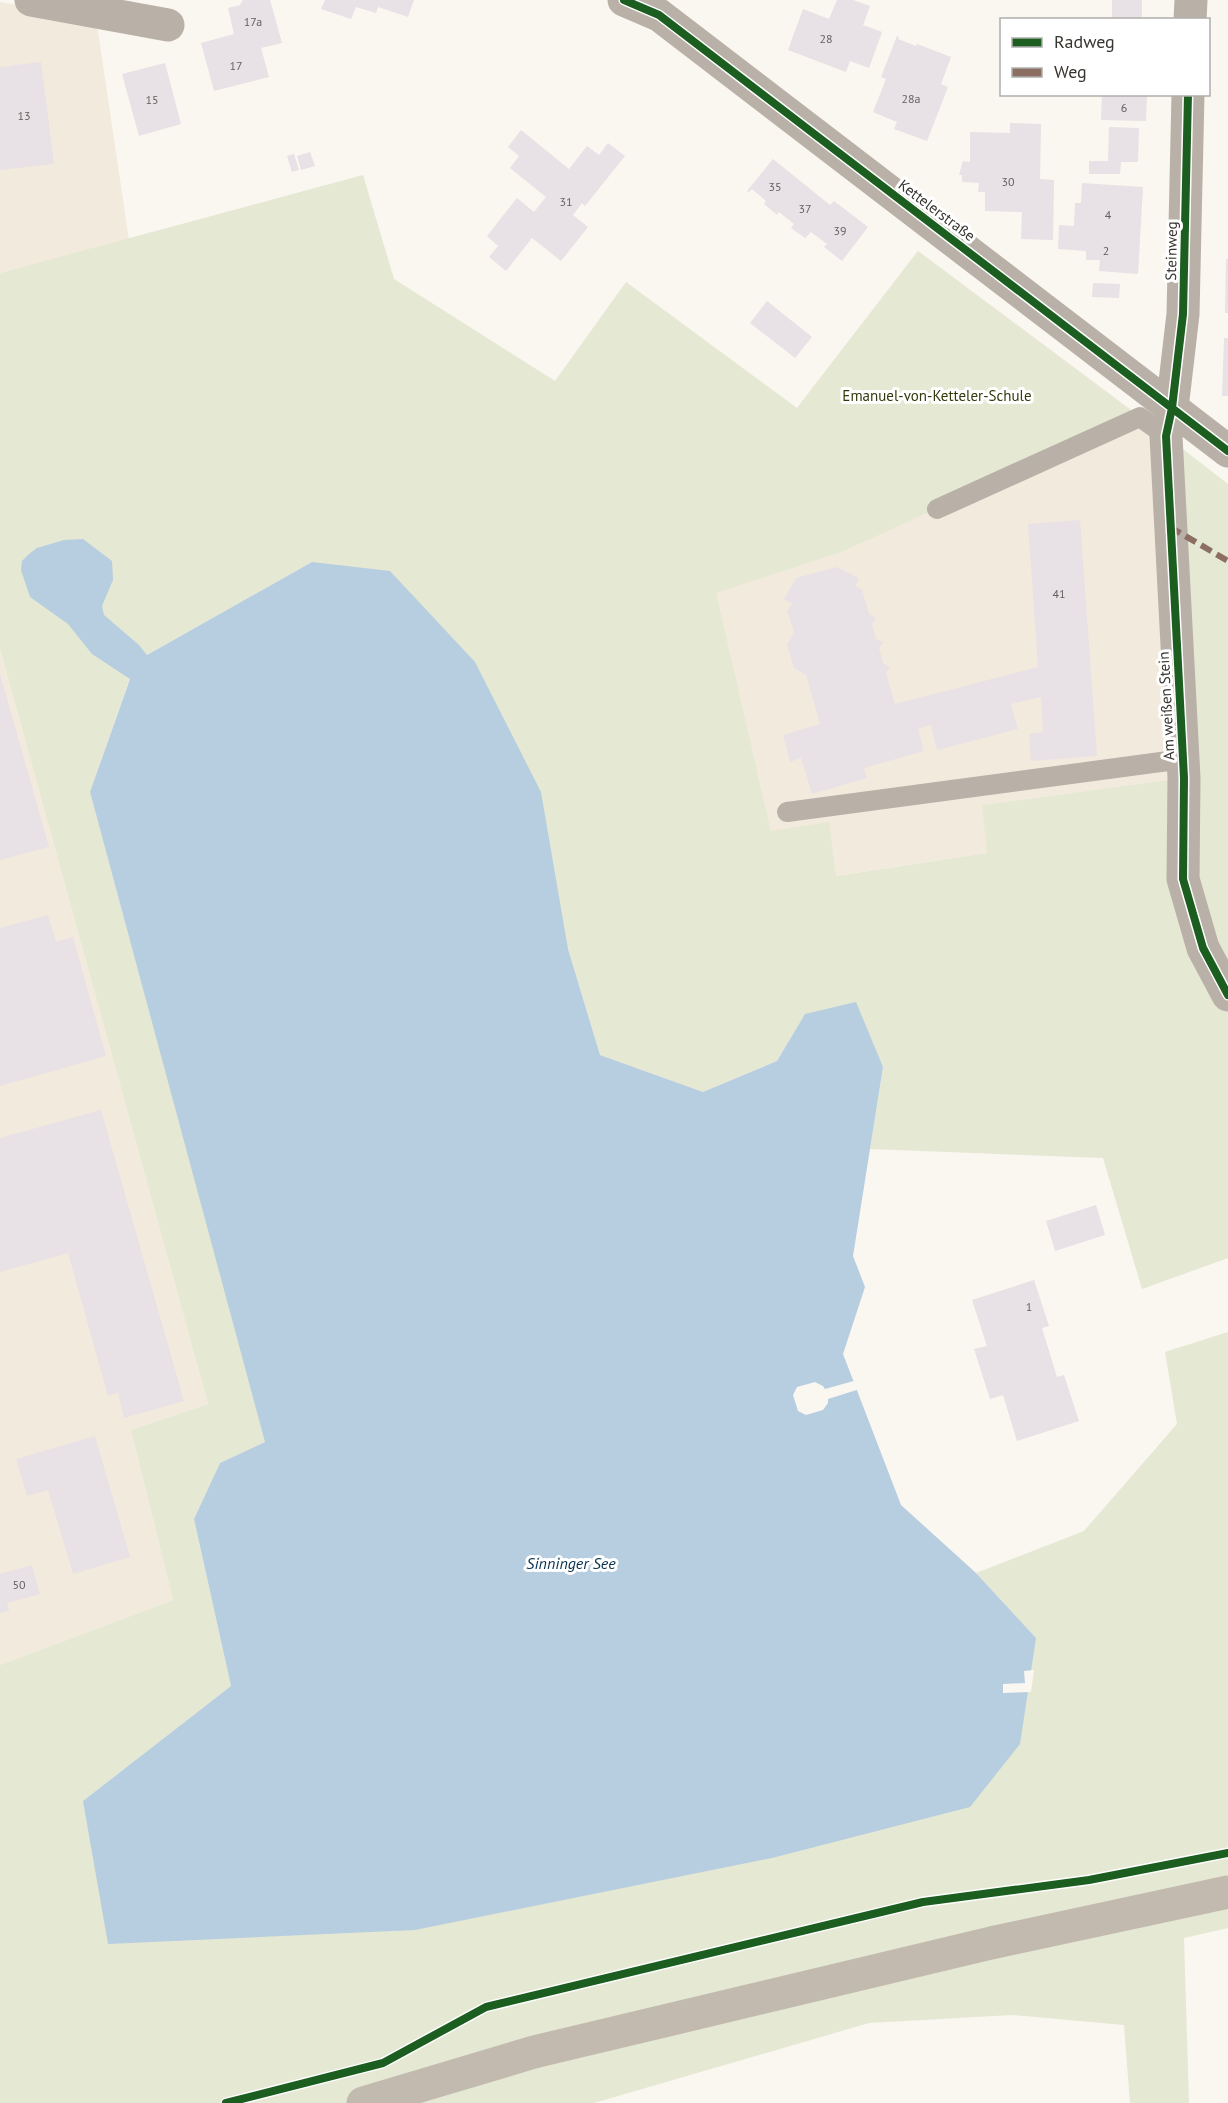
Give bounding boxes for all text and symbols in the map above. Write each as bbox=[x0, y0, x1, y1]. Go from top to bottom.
house number: 17a bbox=[244, 14, 262, 29]
legend bbox=[1000, 18, 1210, 96]
text: Radweg bbox=[1054, 30, 1115, 53]
house number: 28 bbox=[819, 31, 833, 46]
house number: 17 bbox=[229, 58, 243, 73]
text: Weg bbox=[1054, 60, 1087, 83]
house number: 28a bbox=[901, 91, 921, 106]
house number: 15 bbox=[145, 92, 159, 107]
house number: 6 bbox=[1121, 100, 1127, 115]
house number: 13 bbox=[17, 108, 31, 123]
house number: 30 bbox=[1001, 174, 1015, 189]
street label: Kettelerstraße bbox=[895, 175, 979, 245]
house number: 35 bbox=[768, 179, 782, 194]
house number: 31 bbox=[559, 194, 573, 209]
house number: 37 bbox=[798, 201, 812, 216]
house number: 4 bbox=[1105, 207, 1112, 222]
street label: Steinweg bbox=[1161, 221, 1181, 281]
house number: 39 bbox=[833, 223, 847, 238]
house number: 2 bbox=[1103, 243, 1109, 258]
park label: Emanuel-von-Ketteler-Schule bbox=[842, 386, 1032, 405]
house number: 41 bbox=[1052, 586, 1066, 601]
street label: Am weißen Stein bbox=[1154, 651, 1178, 761]
house number: 1 bbox=[1026, 1299, 1032, 1314]
water label: Sinninger See bbox=[526, 1553, 616, 1573]
house number: 50 bbox=[12, 1577, 26, 1592]

